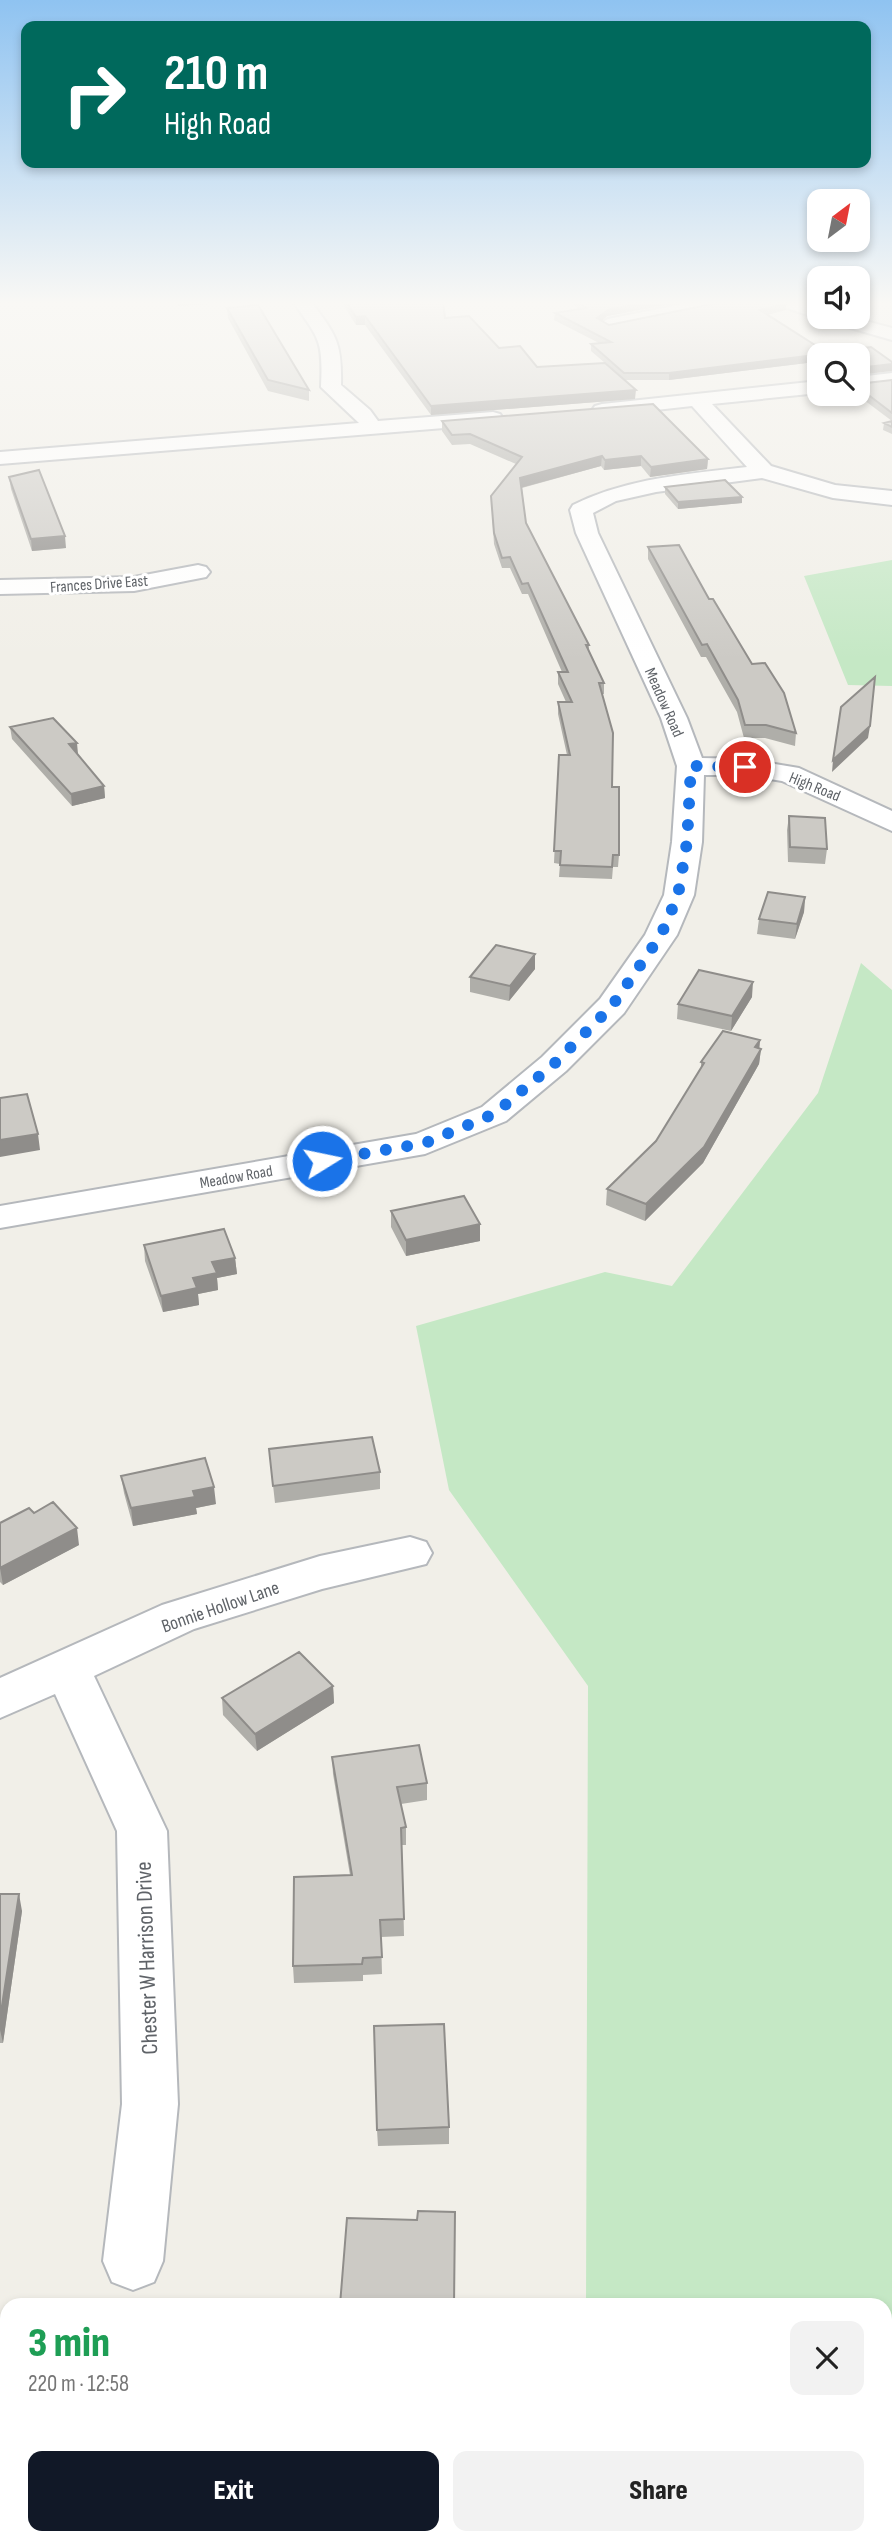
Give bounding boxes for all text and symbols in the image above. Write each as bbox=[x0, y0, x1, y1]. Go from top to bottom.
text: 210 m bbox=[164, 45, 268, 104]
icon: right bbox=[49, 49, 140, 140]
text: High Road bbox=[164, 105, 271, 144]
north arrow bbox=[807, 189, 870, 252]
map controls bbox=[807, 189, 870, 406]
button: sound bbox=[807, 266, 870, 329]
button: search bbox=[807, 343, 870, 406]
street label: Frances Drive East bbox=[50, 572, 149, 597]
street label: Meadow Road bbox=[640, 665, 687, 740]
pin bbox=[715, 737, 775, 797]
icon: arrive bbox=[726, 748, 764, 786]
street label: High Road bbox=[786, 769, 843, 806]
position arrow bbox=[285, 1124, 359, 1198]
street label: Meadow Road bbox=[198, 1162, 274, 1193]
street label: Bonnie Hollow Lane bbox=[159, 1577, 282, 1638]
street label: Chester W Harrison Drive bbox=[130, 1861, 164, 2055]
text: 3 min bbox=[28, 2318, 110, 2369]
button: close bbox=[790, 2321, 864, 2395]
text: 220 m · 12:58 bbox=[28, 2370, 129, 2398]
button: Exit bbox=[28, 2451, 439, 2531]
button: Share bbox=[453, 2451, 864, 2531]

